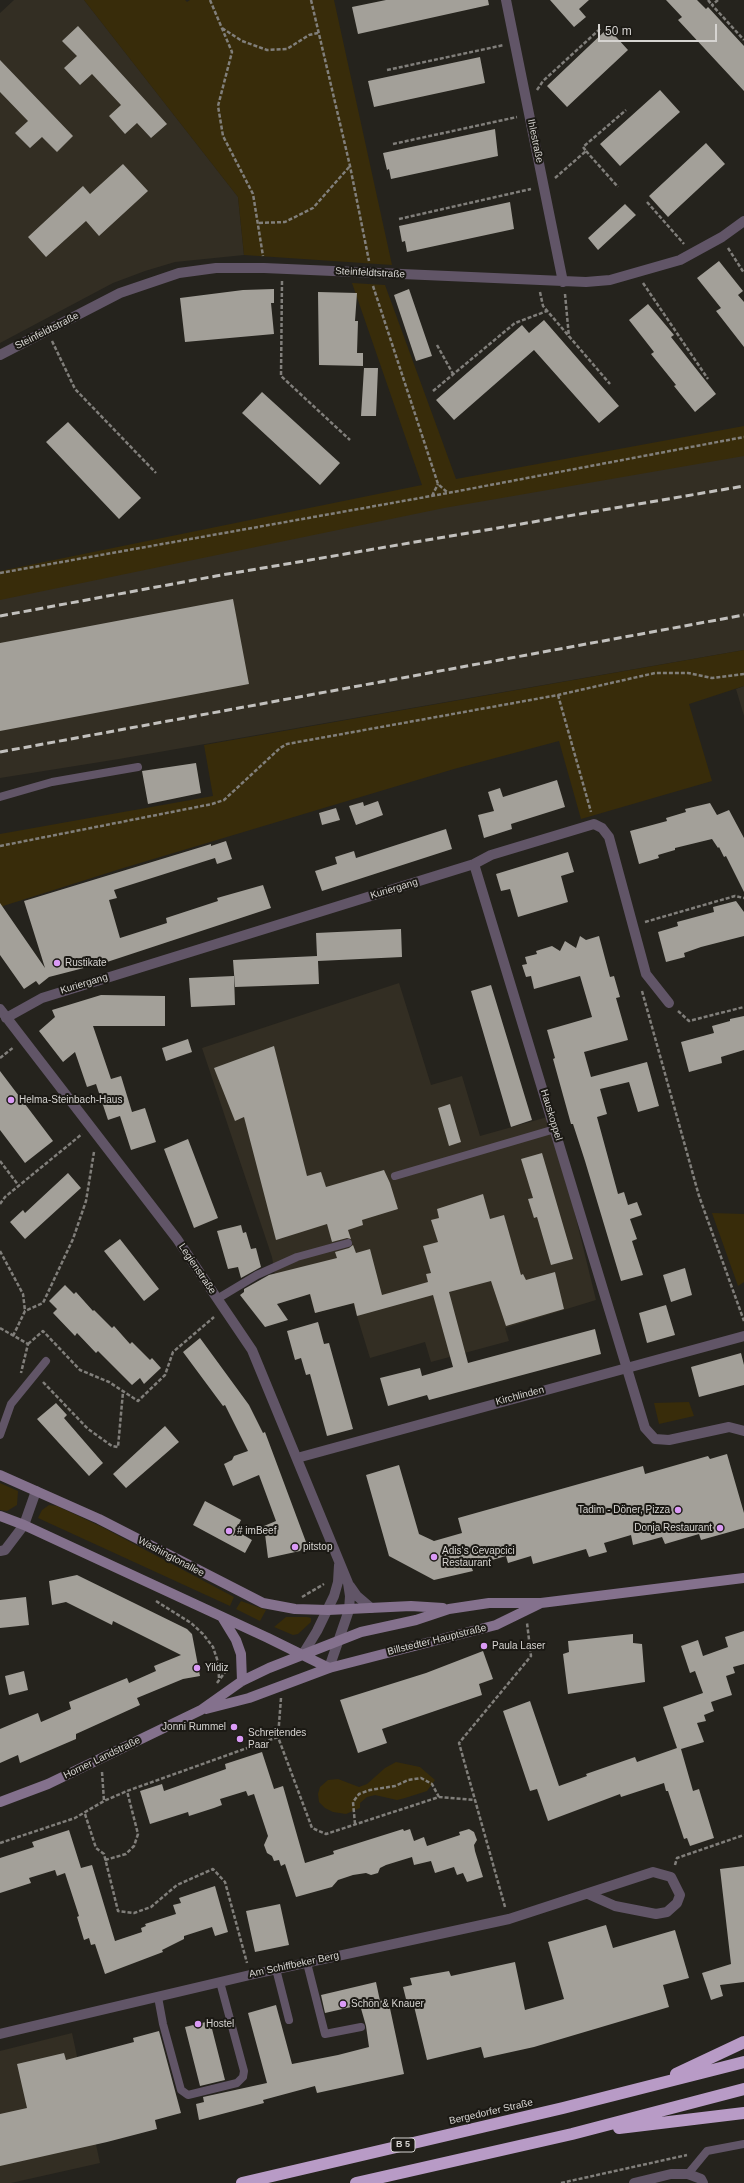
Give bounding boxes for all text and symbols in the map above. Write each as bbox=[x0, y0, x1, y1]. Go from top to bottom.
scale bar bbox=[600, 16, 719, 42]
text: 50 m bbox=[605, 24, 632, 38]
street label: Ihlestraße bbox=[525, 118, 545, 164]
street label: Steinfeldtstraße bbox=[335, 265, 405, 281]
street label: Steinfeldtstraße bbox=[13, 310, 81, 352]
street label: Kuriergang bbox=[369, 876, 419, 902]
place label: Rustikate bbox=[65, 957, 107, 969]
marker: Rustikate bbox=[52, 958, 62, 968]
street label: Kuriergang bbox=[59, 971, 109, 997]
street label: Hauskoppel bbox=[538, 1088, 564, 1142]
place label: Helma-Steinbach-Haus bbox=[19, 1094, 122, 1106]
marker: Helma-Steinbach-Haus bbox=[6, 1095, 16, 1105]
street label: Legienstraße bbox=[176, 1241, 218, 1297]
street label: Kirchlinden bbox=[495, 1384, 545, 1408]
place label: Tadim - Döner, Pizza bbox=[578, 1504, 670, 1516]
marker: Tadim - Döner, Pizza bbox=[673, 1505, 683, 1515]
place label: Donja Restaurant bbox=[634, 1522, 712, 1534]
marker: Donja Restaurant bbox=[715, 1523, 725, 1533]
place label: # imBeef bbox=[237, 1525, 276, 1537]
marker: # imBeef bbox=[224, 1526, 234, 1536]
street label: Washingtonallee bbox=[136, 1534, 206, 1580]
place label: pitstop bbox=[303, 1541, 332, 1553]
marker: pitstop bbox=[290, 1542, 300, 1552]
place label: Adis‘s Cevapcici Restaurant bbox=[442, 1545, 515, 1568]
marker: Adis‘s Cevapcici Restaurant bbox=[429, 1552, 439, 1562]
street label: Billstedter Hauptstraße bbox=[386, 1622, 488, 1658]
place label: Paula Laser bbox=[492, 1640, 545, 1652]
marker: Paula Laser bbox=[479, 1641, 489, 1651]
place label: Yildiz bbox=[205, 1662, 229, 1674]
marker: Yildiz bbox=[192, 1663, 202, 1673]
place label: Jonni Rummel bbox=[162, 1721, 226, 1733]
marker: Jonni Rummel bbox=[229, 1722, 239, 1732]
place label: Schreitendes Paar bbox=[248, 1727, 306, 1750]
street label: Horner Landstraße bbox=[62, 1734, 142, 1782]
marker: Schreitendes Paar bbox=[235, 1734, 245, 1744]
street label: Am Schiffbeker Berg bbox=[248, 1950, 340, 1980]
place label: Schön & Knauer bbox=[351, 1998, 424, 2010]
marker: Schön & Knauer bbox=[338, 1999, 348, 2009]
place label: Hostel bbox=[206, 2018, 234, 2030]
marker: Hostel bbox=[193, 2019, 203, 2029]
street label: Bergedorfer Straße bbox=[448, 2097, 534, 2127]
road number: B 5 bbox=[391, 2138, 415, 2152]

